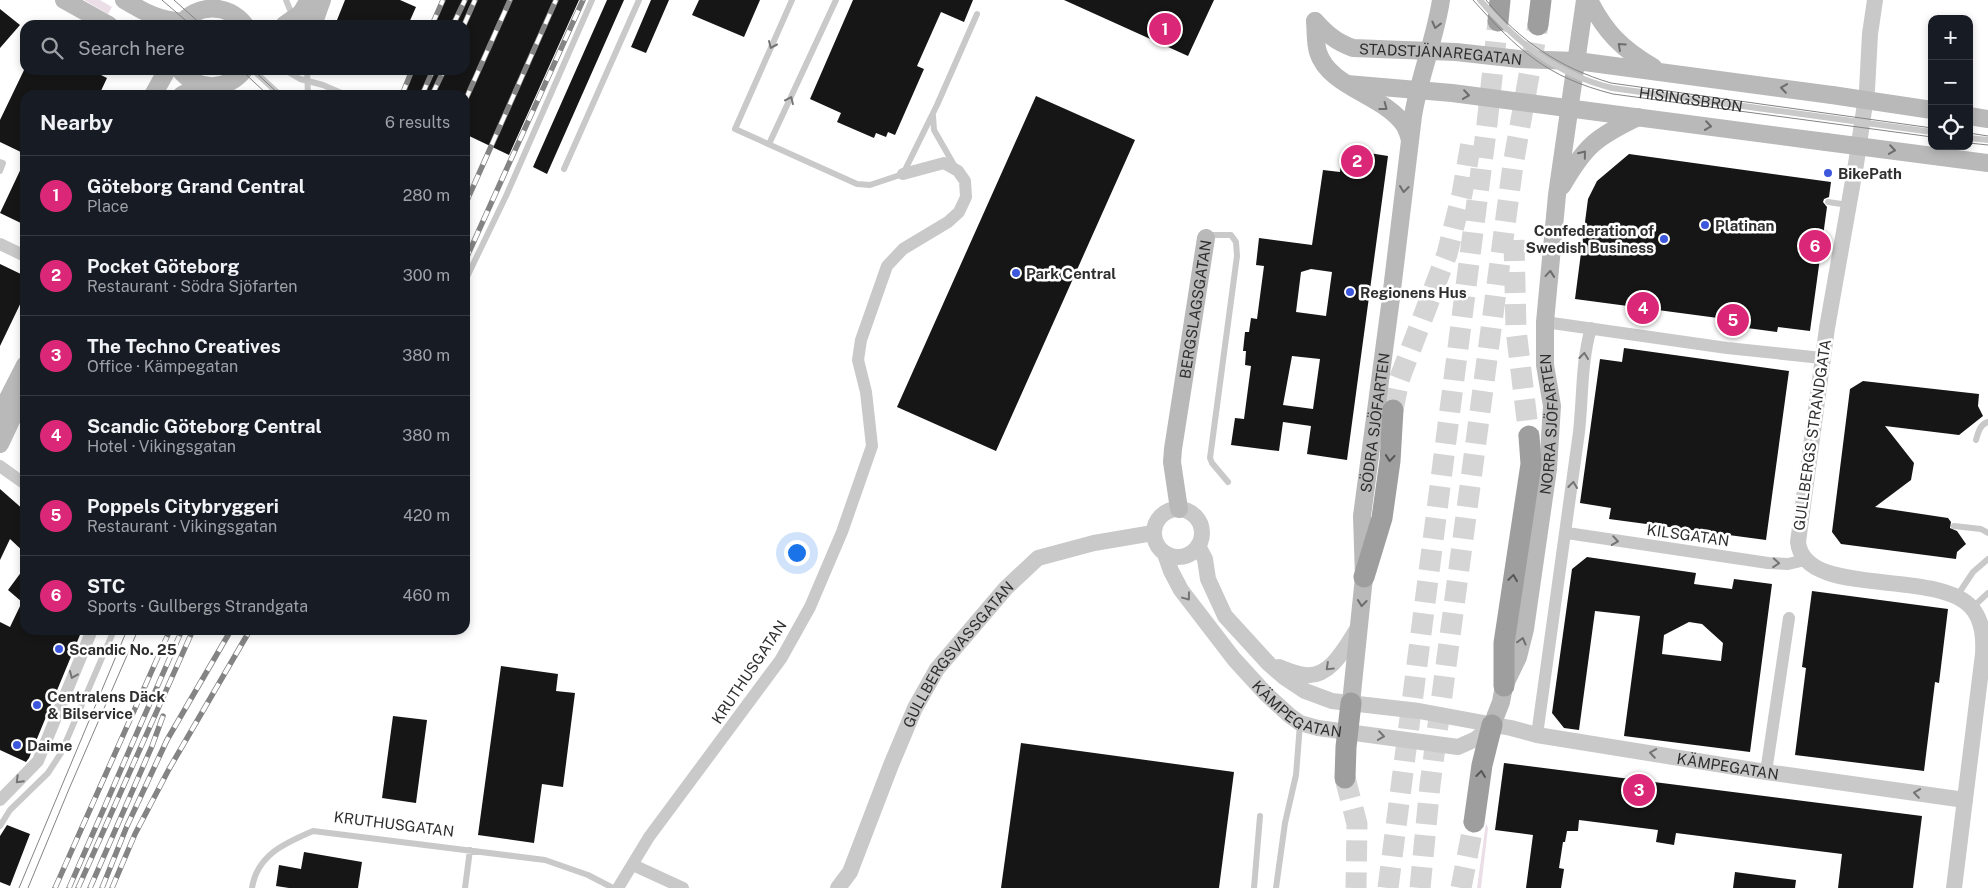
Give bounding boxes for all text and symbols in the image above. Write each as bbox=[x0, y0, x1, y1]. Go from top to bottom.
pin: 1 bbox=[1149, 10, 1181, 48]
map controls bbox=[1928, 15, 1973, 150]
button: + bbox=[1928, 15, 1973, 60]
search box bbox=[20, 20, 470, 75]
one-way arrow bbox=[1431, 21, 1442, 30]
icon: search bbox=[38, 34, 66, 62]
text: Search here bbox=[78, 37, 185, 59]
one-way arrow bbox=[768, 40, 779, 49]
street label: STADSTJÄNAREGATAN bbox=[1359, 40, 1523, 68]
one-way arrow bbox=[1618, 42, 1627, 51]
button: − bbox=[1928, 60, 1973, 105]
street label: HISINGSBRON bbox=[1638, 83, 1744, 114]
one-way arrow bbox=[1779, 83, 1787, 94]
one-way arrow bbox=[1462, 89, 1471, 99]
one-way arrow bbox=[784, 96, 794, 105]
one-way arrow bbox=[1378, 102, 1387, 110]
button: locate bbox=[1928, 105, 1973, 150]
text: Nearby bbox=[40, 110, 113, 135]
text: 6 results bbox=[385, 113, 450, 132]
one-way arrow bbox=[1704, 120, 1712, 131]
pin: 2 bbox=[1341, 142, 1373, 180]
one-way arrow bbox=[1888, 144, 1896, 155]
one-way arrow bbox=[1577, 151, 1585, 160]
place label: BikePath bbox=[1838, 165, 1902, 182]
marker: BikePath bbox=[1822, 167, 1834, 179]
text: Göteborg Grand Central bbox=[87, 175, 305, 197]
one-way arrow bbox=[1400, 185, 1410, 194]
text: 1 bbox=[53, 186, 59, 205]
text: 280 m bbox=[403, 186, 450, 205]
text: Place bbox=[87, 197, 129, 216]
place label: Platinan bbox=[1715, 217, 1775, 234]
marker: Platinan bbox=[1699, 219, 1711, 231]
place label: Confederation of Swedish Business bbox=[1526, 222, 1654, 256]
pin: 6 bbox=[1799, 227, 1831, 265]
marker: Confederation of Swedish Business bbox=[1658, 233, 1670, 245]
street label: BERGSLAGSGATAN bbox=[1176, 239, 1214, 380]
text: Pocket Göteborg bbox=[87, 255, 239, 277]
place label: Park Central bbox=[1026, 265, 1116, 282]
text: 2 bbox=[51, 266, 61, 285]
text: 300 m bbox=[403, 266, 450, 285]
marker: Park Central bbox=[1010, 267, 1022, 279]
one-way arrow bbox=[1544, 269, 1555, 277]
text: Restaurant · Södra Sjöfarten bbox=[87, 277, 298, 296]
place label: Regionens Hus bbox=[1360, 284, 1467, 301]
marker: Regionens Hus bbox=[1344, 286, 1356, 298]
pin: 4 bbox=[1627, 289, 1659, 327]
pin: 5 bbox=[1717, 301, 1749, 339]
text: The Techno Creatives bbox=[87, 335, 281, 357]
street label: GULLBERGS STRANDGATA bbox=[1790, 338, 1834, 532]
text: 3 bbox=[51, 346, 61, 365]
text: 380 m bbox=[402, 346, 450, 365]
street label: SÖDRA SJÖFARTEN bbox=[1357, 352, 1392, 493]
one-way arrow bbox=[1578, 352, 1589, 360]
street label: NORRA SJÖFARTEN bbox=[1536, 353, 1561, 496]
text: Office · Kämpegatan bbox=[87, 357, 238, 376]
text: Scandic Göteborg Central bbox=[87, 415, 322, 437]
text: 4 bbox=[51, 426, 61, 445]
text: 380 m bbox=[402, 426, 450, 445]
text: Hotel · Vikingsgatan bbox=[87, 437, 236, 456]
one-way arrow bbox=[1385, 455, 1396, 463]
one-way arrow bbox=[1567, 481, 1578, 489]
text: Poppels Citybryggeri bbox=[87, 495, 279, 517]
text: 5 bbox=[51, 506, 61, 525]
text: 420 m bbox=[403, 506, 450, 525]
text: Restaurant · Vikingsgatan bbox=[87, 517, 277, 536]
street label: KILSGATAN bbox=[1646, 521, 1730, 549]
one-way arrow bbox=[1610, 535, 1619, 545]
your location bbox=[784, 540, 810, 566]
one-way arrow bbox=[1772, 558, 1780, 569]
one-way arrow bbox=[1507, 573, 1518, 581]
text: STC bbox=[87, 575, 125, 597]
street label: GULLBERGSVASSGATAN bbox=[899, 577, 1016, 730]
text: 6 bbox=[51, 586, 61, 605]
text: 460 m bbox=[403, 586, 450, 605]
one-way arrow bbox=[1181, 591, 1189, 600]
text: Sports · Gullbergs Strandgata bbox=[87, 597, 308, 616]
one-way arrow bbox=[1357, 599, 1368, 607]
street label: KRUTHUSGATAN bbox=[708, 617, 790, 727]
one-way arrow bbox=[1516, 636, 1527, 645]
place label: Scandic No. 25 bbox=[69, 641, 177, 658]
marker: Scandic No. 25 bbox=[53, 643, 65, 655]
one-way arrow bbox=[1325, 661, 1334, 670]
one-way arrow bbox=[69, 670, 80, 679]
street label: KÄMPEGATAN bbox=[1249, 677, 1343, 740]
place label: Centralens Däck & Bilservice bbox=[47, 688, 165, 722]
marker: Centralens Däck & Bilservice bbox=[31, 699, 43, 711]
one-way arrow bbox=[1378, 730, 1386, 741]
place label: Daime bbox=[27, 737, 72, 754]
marker: Daime bbox=[11, 739, 23, 751]
one-way arrow bbox=[1648, 749, 1657, 759]
street label: KÄMPEGATAN bbox=[1675, 749, 1780, 782]
one-way arrow bbox=[1475, 769, 1486, 777]
pin: 3 bbox=[1623, 771, 1655, 809]
one-way arrow bbox=[15, 774, 24, 783]
one-way arrow bbox=[1913, 788, 1921, 799]
street label: KRUTHUSGATAN bbox=[333, 808, 455, 840]

